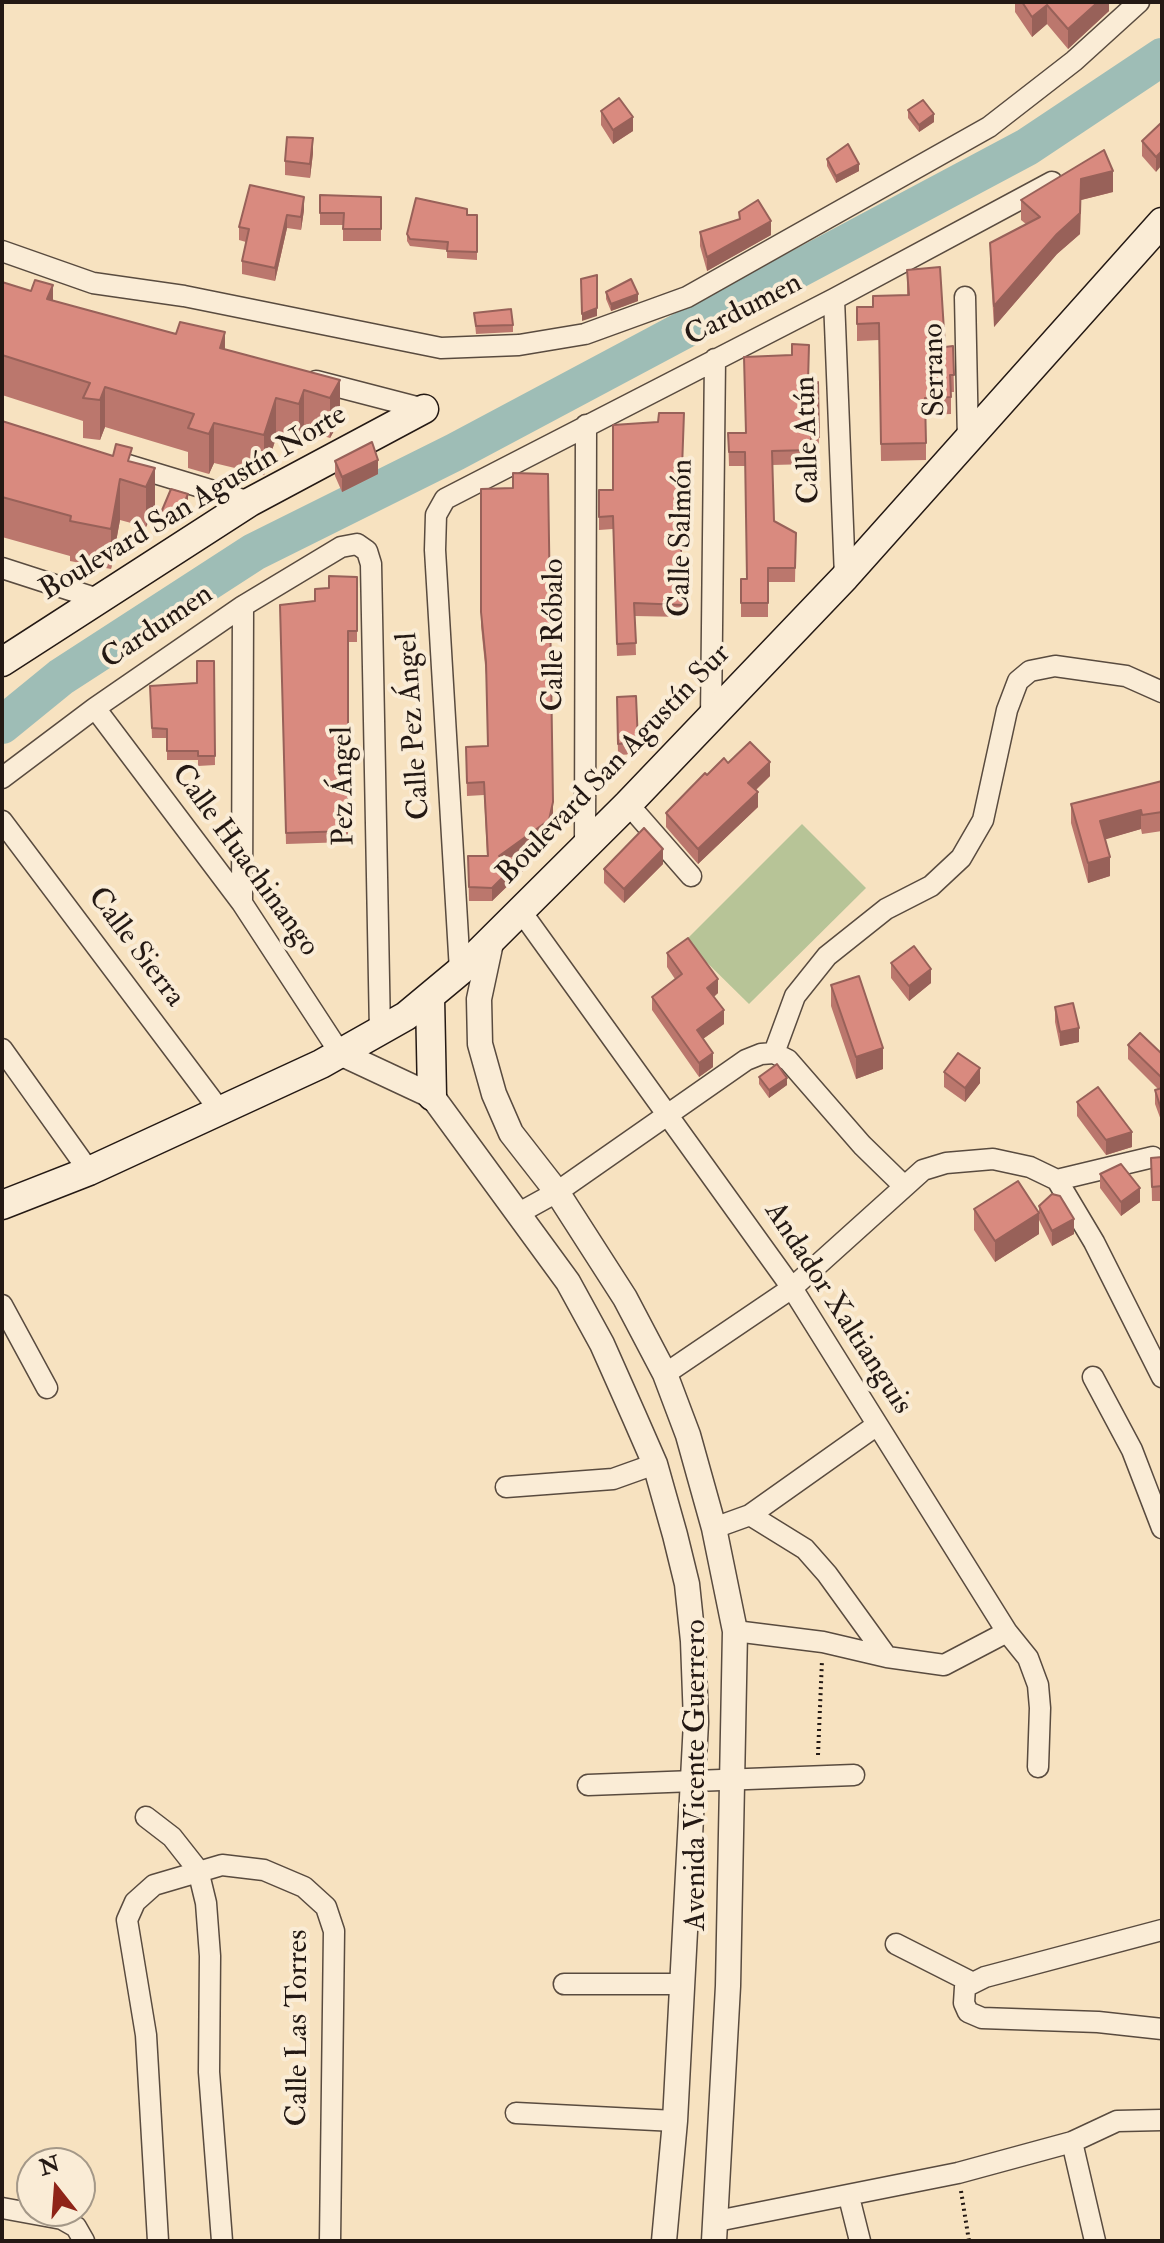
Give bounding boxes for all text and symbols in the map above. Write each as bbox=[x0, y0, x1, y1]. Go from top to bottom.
street label: Cardumen bbox=[679, 266, 809, 356]
street label: Serrano bbox=[917, 323, 955, 417]
street label: Calle Atún bbox=[789, 375, 829, 505]
street label: Boulevard San Agustín Norte bbox=[34, 398, 354, 610]
street label: Calle Salmón bbox=[664, 459, 702, 617]
street label: Calle Róbalo bbox=[538, 559, 574, 711]
street label: Cardumen bbox=[95, 578, 221, 678]
street label: Calle Pez Ángel bbox=[390, 631, 440, 821]
street label: Boulevard San Agustín Sur bbox=[491, 637, 739, 893]
street label: Pez Ángel bbox=[326, 726, 364, 846]
street label: Calle Huachinango bbox=[162, 758, 326, 964]
street label: Calle Sierra bbox=[79, 881, 191, 1015]
street label: Andador Xaltianguis bbox=[755, 1196, 919, 1422]
street label: Avenida Vicente Guerrero bbox=[680, 1619, 716, 1931]
street label: Calle Las Torres bbox=[282, 1930, 318, 2126]
north arrow bbox=[16, 2147, 96, 2227]
text: N bbox=[36, 2150, 63, 2182]

